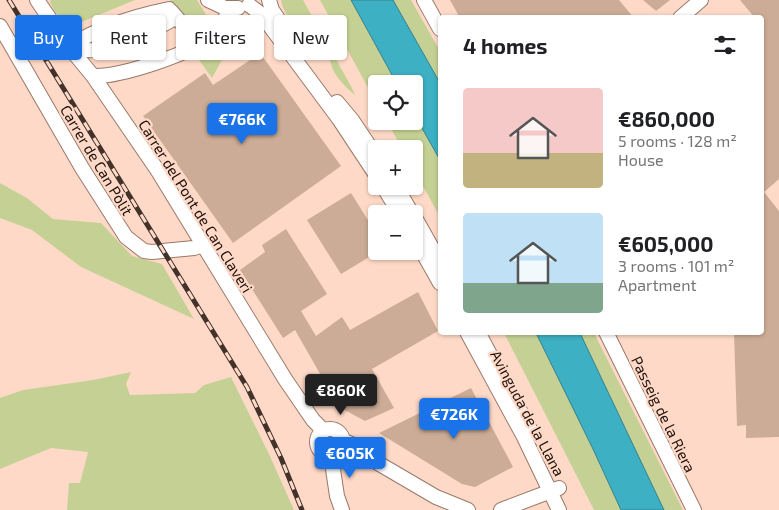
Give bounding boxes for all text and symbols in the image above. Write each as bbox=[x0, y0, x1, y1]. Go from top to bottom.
chip: Buy bbox=[15, 15, 82, 60]
chip: Rent bbox=[92, 15, 166, 60]
chip: Filters bbox=[176, 15, 264, 60]
chip: New bbox=[274, 15, 347, 60]
icon: filters bbox=[711, 31, 739, 59]
text: 4 homes bbox=[463, 33, 547, 58]
map controls bbox=[368, 75, 423, 260]
button: locate bbox=[368, 75, 423, 130]
street label: Carrer de Can Pòlit bbox=[57, 101, 137, 219]
pin: €766K bbox=[207, 102, 277, 145]
text: €860,000 bbox=[618, 106, 715, 131]
icon: home bbox=[503, 108, 563, 168]
text: €766K bbox=[218, 109, 266, 128]
street label: Carrer del Pont de Can Claveri bbox=[135, 116, 257, 296]
text: 5 rooms · 128 m² bbox=[618, 131, 737, 150]
button: + bbox=[368, 140, 423, 195]
text: House bbox=[618, 150, 664, 169]
button: − bbox=[368, 205, 423, 260]
text: €605,000 bbox=[618, 231, 714, 256]
icon: home bbox=[503, 233, 563, 293]
text: 3 rooms · 101 m² bbox=[618, 256, 735, 275]
text: Apartment bbox=[618, 275, 697, 294]
street label: Avinguda de la Llana bbox=[487, 347, 569, 479]
street label: Passeig de la Riera bbox=[628, 353, 700, 475]
pin: €860K bbox=[306, 374, 376, 416]
text: €860K bbox=[316, 380, 366, 399]
pin: €726K bbox=[419, 398, 489, 440]
text: €726K bbox=[430, 404, 478, 423]
pin: €605K bbox=[315, 436, 385, 479]
text: €605K bbox=[326, 443, 374, 462]

